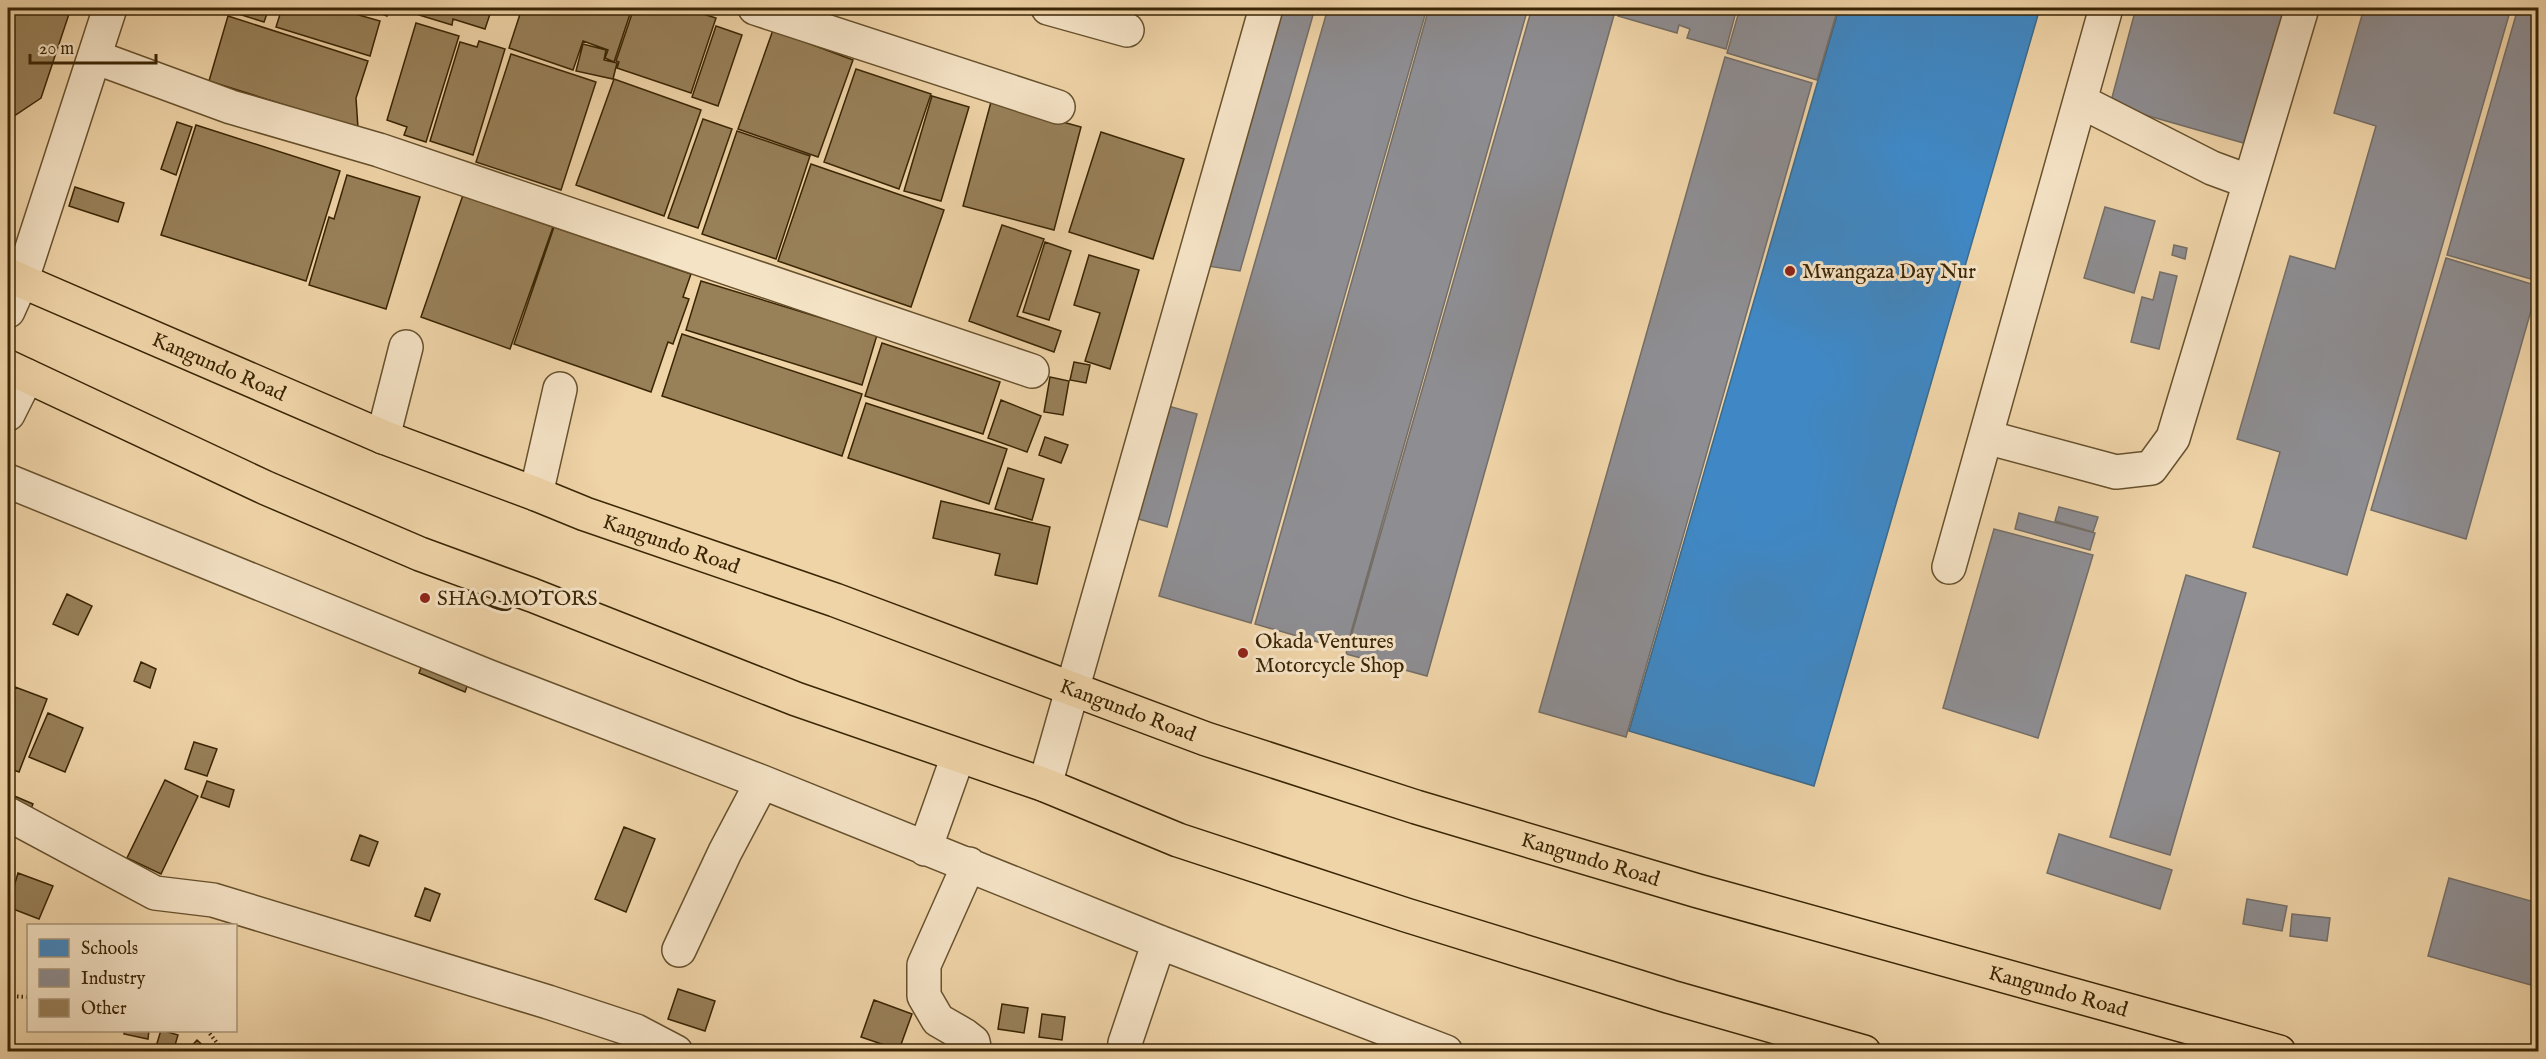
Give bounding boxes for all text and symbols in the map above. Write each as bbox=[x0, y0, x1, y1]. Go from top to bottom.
scale bar bbox=[30, 27, 156, 65]
text: 20 m bbox=[39, 38, 74, 61]
place label: Mwangaza Day Nur bbox=[1802, 259, 1976, 286]
marker: Mwangaza Day Nur bbox=[1783, 264, 1797, 278]
street label: Kangundo Road bbox=[147, 327, 291, 409]
street label: Kangundo Road bbox=[599, 509, 744, 581]
place label: SHAQ MOTORS bbox=[437, 586, 598, 613]
marker: SHAQ MOTORS bbox=[418, 591, 432, 605]
place label: Okada Ventures Motorcycle Shop bbox=[1255, 629, 1404, 680]
marker: Okada Ventures Motorcycle Shop bbox=[1236, 646, 1250, 660]
street label: Kangundo Road bbox=[1056, 673, 1200, 749]
street label: Kangundo Road bbox=[1517, 827, 1663, 894]
legend bbox=[27, 924, 237, 1032]
text: Schools bbox=[81, 938, 138, 961]
street label: Kangundo Road bbox=[1985, 960, 2131, 1025]
text: Industry bbox=[81, 968, 145, 991]
text: Other bbox=[81, 998, 127, 1021]

